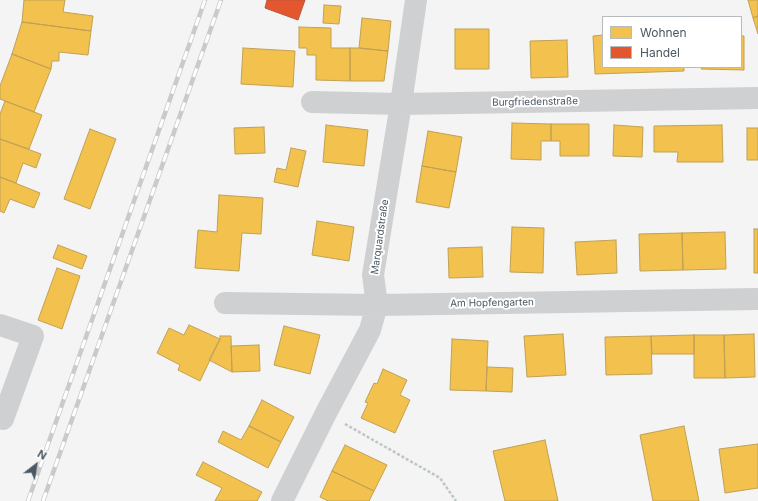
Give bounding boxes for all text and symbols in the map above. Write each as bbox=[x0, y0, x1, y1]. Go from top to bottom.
legend bbox=[602, 16, 742, 68]
text: Wohnen bbox=[640, 25, 687, 40]
text: Handel bbox=[640, 45, 680, 60]
street label: Burgfriedenstraße bbox=[492, 95, 578, 109]
street label: Marquardstraße bbox=[369, 199, 391, 275]
street label: Am Hopfengarten bbox=[450, 296, 534, 310]
north arrow bbox=[16, 445, 56, 485]
text: N bbox=[35, 447, 49, 463]

